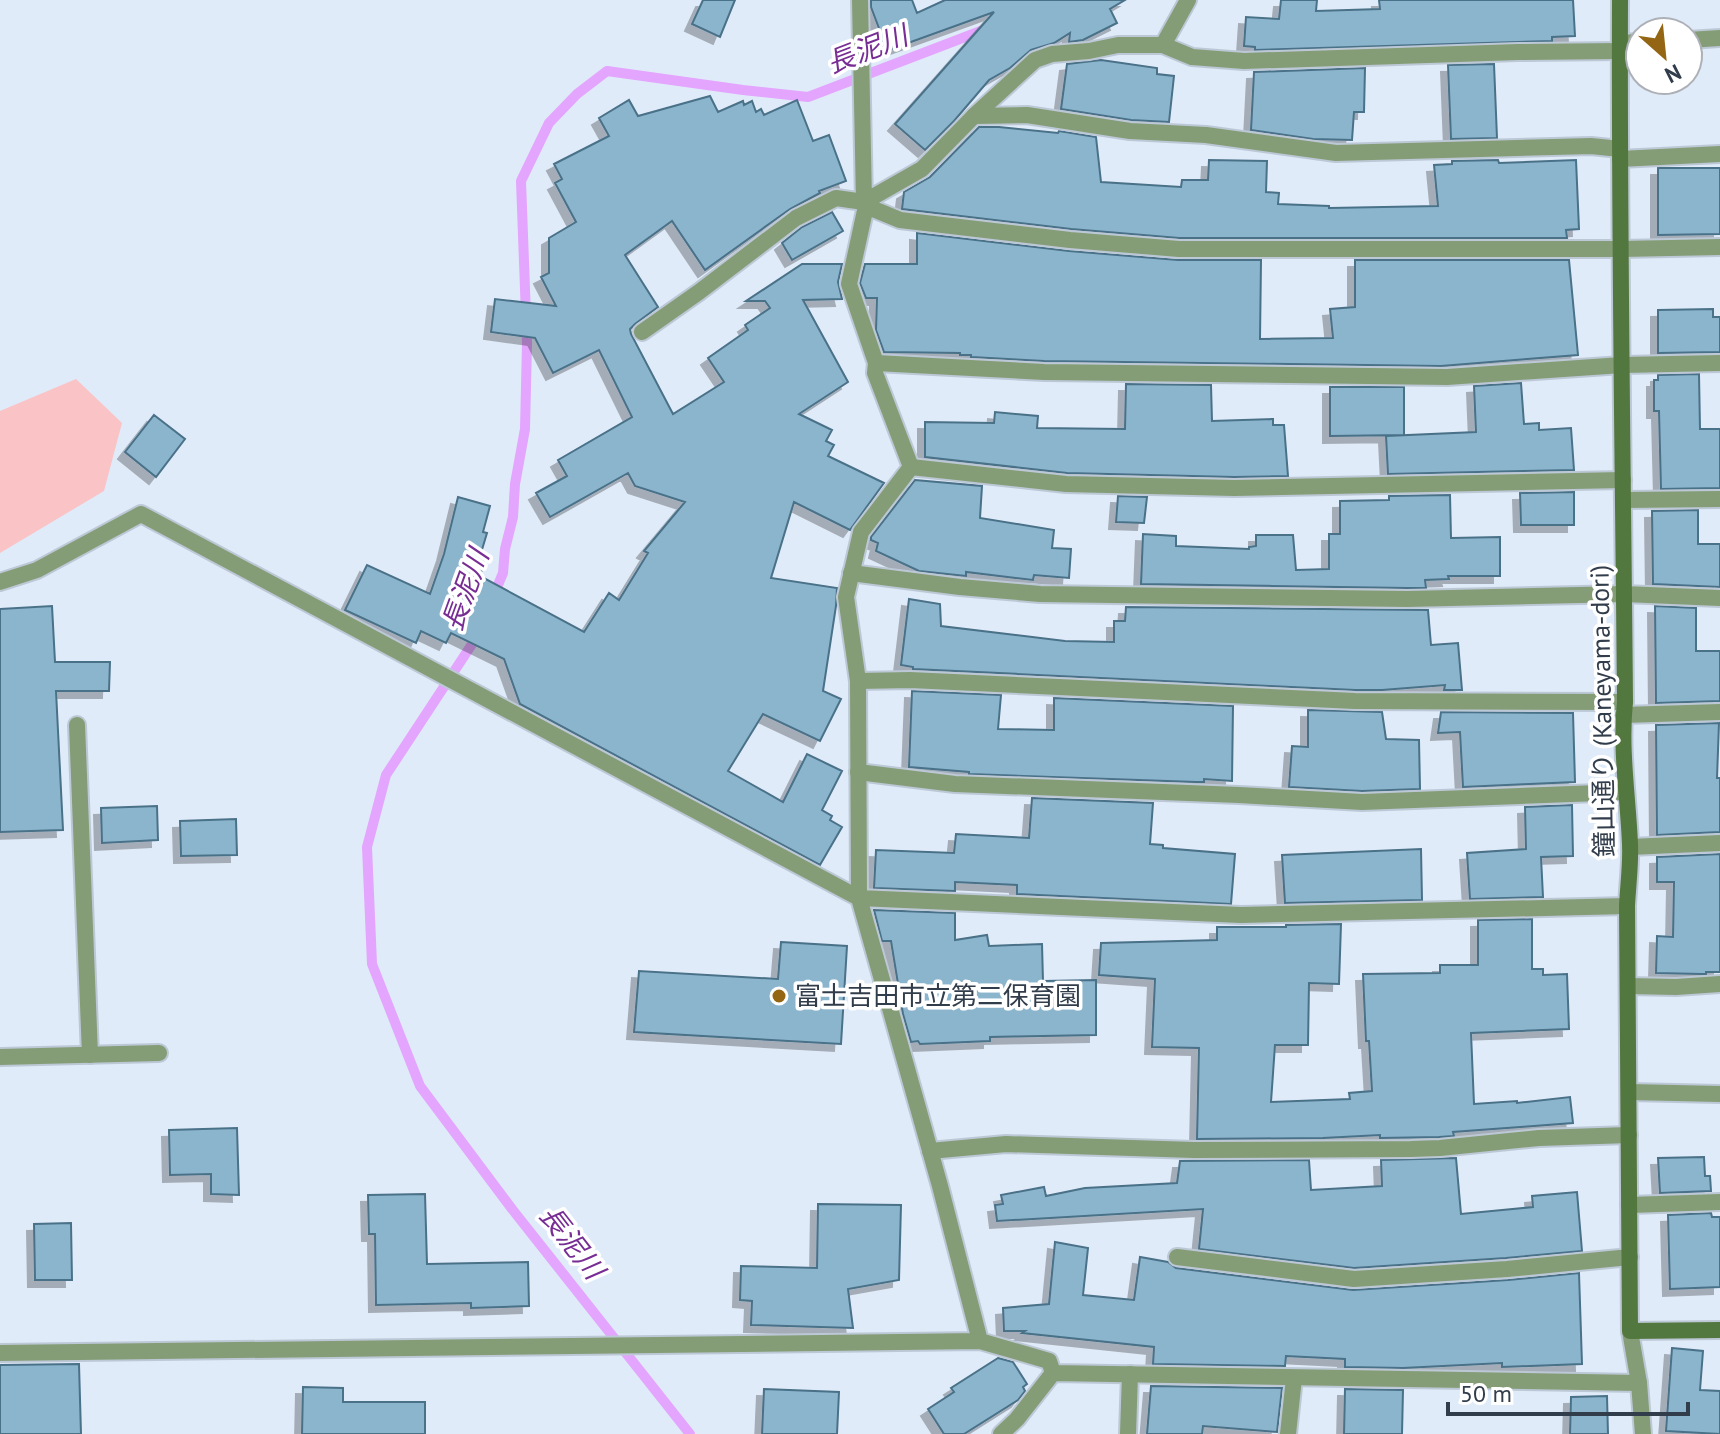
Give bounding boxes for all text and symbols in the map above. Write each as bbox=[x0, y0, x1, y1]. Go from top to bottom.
water label: 長泥川 bbox=[821, 15, 915, 81]
north arrow bbox=[1624, 16, 1704, 96]
text: N bbox=[1660, 58, 1686, 90]
water label: 長泥川 bbox=[433, 541, 497, 636]
street label: 鐘山通り (Kaneyama-dori) bbox=[1582, 564, 1621, 858]
place label: 富士吉田市立第二保育園 bbox=[795, 979, 1081, 1012]
marker: 富士吉田市立第二保育園 bbox=[770, 987, 788, 1005]
water label: 長泥川 bbox=[532, 1197, 615, 1289]
scale bar bbox=[1448, 1366, 1688, 1416]
text: 50 m bbox=[1460, 1378, 1512, 1409]

